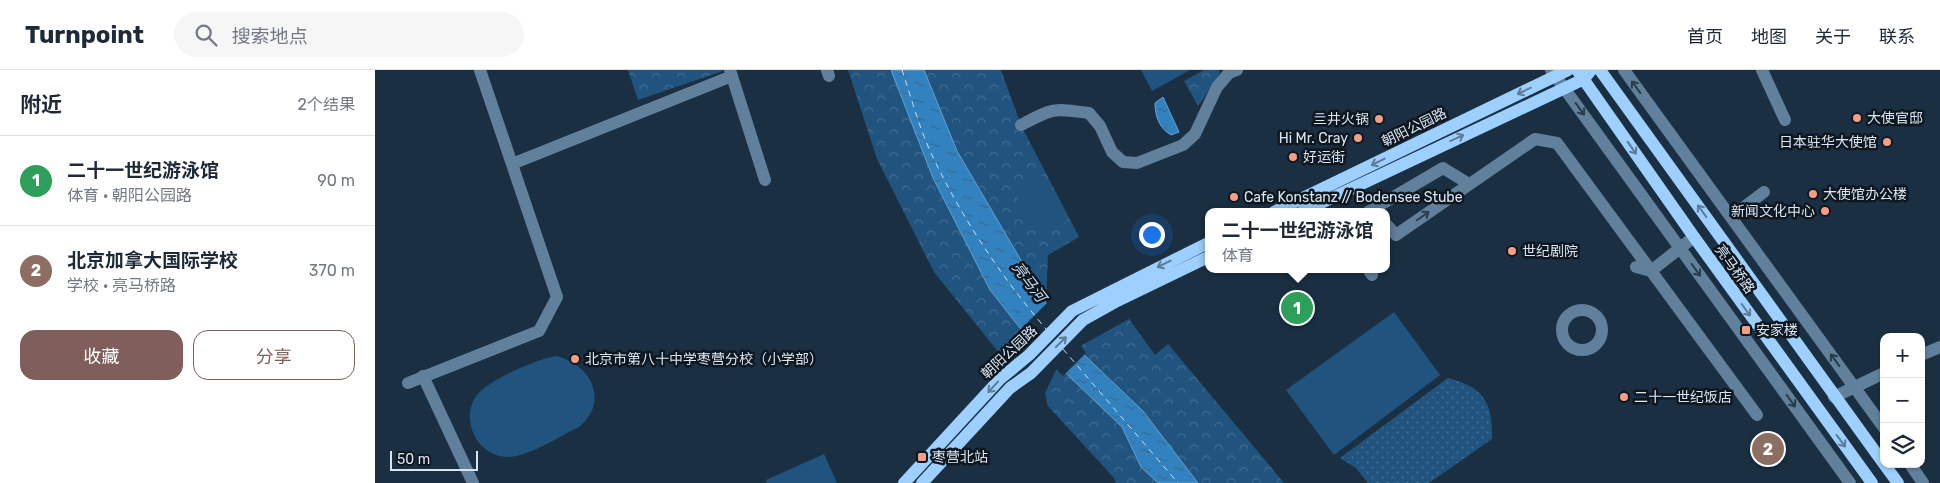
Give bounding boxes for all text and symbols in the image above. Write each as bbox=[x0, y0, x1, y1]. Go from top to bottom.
search box bbox=[174, 12, 524, 57]
text: Turnpoint bbox=[25, 21, 144, 49]
icon: search bbox=[192, 21, 220, 49]
text: 搜索地点 bbox=[232, 25, 308, 48]
text: 首页 bbox=[1687, 26, 1723, 48]
text: 地图 bbox=[1751, 26, 1787, 48]
text: 关于 bbox=[1815, 26, 1851, 48]
text: 联系 bbox=[1879, 26, 1915, 48]
one-way arrow bbox=[1631, 81, 1642, 94]
one-way arrow bbox=[1517, 87, 1532, 96]
text: 附近 bbox=[20, 92, 62, 117]
text: 2个结果 bbox=[298, 95, 355, 114]
one-way arrow bbox=[1575, 102, 1585, 116]
street label: 朝阳公园路 bbox=[1379, 104, 1449, 150]
place label: 大使官邸 bbox=[1867, 110, 1923, 127]
place label: 亖井火锅 bbox=[1313, 111, 1369, 128]
marker: 大使官邸 bbox=[1851, 112, 1863, 124]
marker: 亖井火锅 bbox=[1373, 113, 1385, 125]
place label: Hi Mr. Cray bbox=[1279, 130, 1348, 147]
marker: Hi Mr. Cray bbox=[1352, 132, 1364, 144]
one-way arrow bbox=[1449, 133, 1464, 142]
place label: 日本驻华大使馆 bbox=[1779, 134, 1877, 151]
marker: 日本驻华大使馆 bbox=[1881, 136, 1893, 148]
one-way arrow bbox=[1627, 141, 1637, 155]
place label: 好运街 bbox=[1303, 149, 1345, 166]
marker: 好运街 bbox=[1287, 151, 1299, 163]
one-way arrow bbox=[1371, 157, 1386, 167]
text: 二十一世纪游泳馆 bbox=[67, 159, 219, 182]
text: 1 bbox=[32, 171, 40, 190]
text: 90 m bbox=[317, 171, 355, 190]
text: 体育 · 朝阳公园路 bbox=[67, 186, 192, 205]
place label: 大使馆办公楼 bbox=[1823, 186, 1907, 203]
marker: 大使馆办公楼 bbox=[1807, 188, 1819, 200]
place label: Cafe Konstanz // Bodensee Stube bbox=[1244, 189, 1463, 206]
marker: Cafe Konstanz // Bodensee Stube bbox=[1228, 191, 1240, 203]
place label: 新闻文化中心 bbox=[1731, 203, 1815, 220]
one-way arrow bbox=[1697, 205, 1707, 219]
marker: 新闻文化中心 bbox=[1819, 205, 1831, 217]
popup bbox=[1205, 208, 1390, 273]
one-way arrow bbox=[1416, 211, 1429, 222]
text: 二十一世纪游泳馆 bbox=[1221, 219, 1374, 242]
your location bbox=[1139, 222, 1165, 248]
street label: 亮马桥路 bbox=[1711, 242, 1758, 297]
place label: 世纪剧院 bbox=[1522, 243, 1578, 260]
marker: 世纪剧院 bbox=[1506, 245, 1518, 257]
text: 体育 bbox=[1221, 246, 1254, 265]
text: 北京加拿大国际学校 bbox=[67, 249, 238, 272]
water label: 亮马河 bbox=[1008, 259, 1052, 308]
one-way arrow bbox=[1157, 260, 1172, 270]
text: 2 bbox=[31, 261, 41, 280]
text: 370 m bbox=[309, 261, 355, 280]
one-way arrow bbox=[1691, 262, 1701, 276]
text: 学校 · 亮马桥路 bbox=[67, 276, 176, 295]
pin: 1 bbox=[1281, 289, 1313, 327]
one-way arrow bbox=[1741, 303, 1751, 317]
street label: 朝阳公园路 bbox=[978, 322, 1041, 382]
place label: 安家楼 bbox=[1756, 322, 1798, 339]
marker: 安家楼 bbox=[1740, 324, 1752, 336]
button: 收藏 bbox=[20, 330, 183, 380]
button: 分享 bbox=[193, 330, 355, 380]
map controls bbox=[1880, 333, 1925, 468]
button: + bbox=[1880, 333, 1925, 378]
one-way arrow bbox=[1054, 336, 1067, 348]
place label: 北京市第八十中学枣营分校（小学部） bbox=[585, 351, 823, 368]
marker: 北京市第八十中学枣营分校（小学部） bbox=[569, 353, 581, 365]
one-way arrow bbox=[1830, 353, 1840, 367]
button: − bbox=[1880, 378, 1925, 423]
one-way arrow bbox=[987, 380, 999, 393]
place label: 二十一世纪饭店 bbox=[1634, 389, 1732, 406]
marker: 二十一世纪饭店 bbox=[1618, 391, 1630, 403]
one-way arrow bbox=[1786, 394, 1796, 408]
button: layers bbox=[1880, 423, 1925, 468]
pin: 2 bbox=[1752, 430, 1784, 468]
one-way arrow bbox=[1836, 434, 1847, 447]
scale bar bbox=[390, 448, 477, 471]
place label: 枣营北站 bbox=[932, 449, 988, 466]
text: 50 m bbox=[397, 451, 430, 468]
marker: 枣营北站 bbox=[916, 451, 928, 463]

